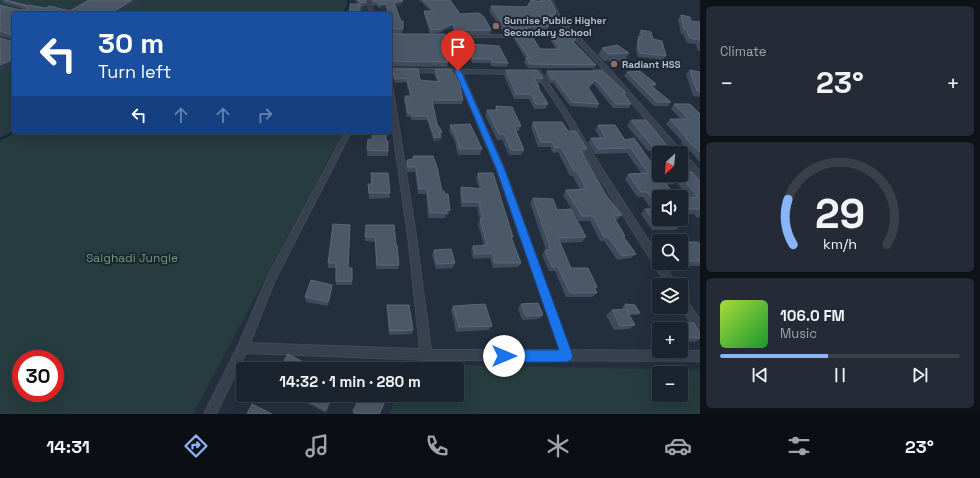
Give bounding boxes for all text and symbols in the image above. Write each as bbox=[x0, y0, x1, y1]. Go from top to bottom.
place label: Sunrise Public Higher Secondary School bbox=[504, 14, 606, 39]
marker: Sunrise Public Higher Secondary School bbox=[491, 21, 501, 31]
text: 30 m bbox=[98, 25, 164, 61]
icon: left bbox=[32, 28, 84, 80]
pin bbox=[441, 30, 475, 71]
icon: arrive bbox=[447, 36, 469, 58]
text: Climate bbox=[720, 43, 766, 60]
place label: Radiant HSS bbox=[622, 58, 681, 71]
marker: Radiant HSS bbox=[609, 59, 619, 69]
text: Turn left bbox=[98, 60, 171, 83]
text: 23° bbox=[816, 63, 864, 102]
text: − bbox=[720, 69, 734, 97]
text: + bbox=[946, 69, 960, 97]
icon: left bbox=[128, 104, 150, 126]
icon: ahead bbox=[170, 104, 192, 126]
icon: ahead bbox=[212, 104, 234, 126]
icon: right bbox=[254, 104, 276, 126]
north arrow bbox=[652, 146, 688, 182]
map controls bbox=[652, 146, 688, 402]
text: 29 bbox=[815, 187, 865, 240]
button: sound bbox=[652, 190, 688, 226]
button: search bbox=[652, 234, 688, 270]
text: km/h bbox=[823, 235, 857, 253]
park label: Salghadi Jungle bbox=[86, 250, 178, 266]
button: layers bbox=[652, 278, 688, 314]
text: 106.0 FM bbox=[780, 306, 845, 325]
button: + bbox=[652, 322, 688, 358]
text: Music bbox=[780, 325, 817, 342]
position arrow bbox=[483, 335, 525, 377]
speed limit sign: 30 bbox=[12, 350, 64, 402]
icon: previous bbox=[749, 364, 771, 386]
icon: pause bbox=[829, 364, 851, 386]
icon: next bbox=[909, 364, 931, 386]
button: − bbox=[652, 366, 688, 402]
text: 14:32 · 1 min · 280 m bbox=[279, 372, 421, 391]
icon: directions bbox=[182, 432, 210, 460]
icon: music bbox=[303, 432, 331, 460]
icon: phone bbox=[423, 432, 451, 460]
icon: climate bbox=[544, 432, 572, 460]
icon: car bbox=[664, 432, 692, 460]
icon: filters bbox=[785, 432, 813, 460]
text: 14:31 bbox=[46, 435, 90, 458]
text: 23° bbox=[905, 435, 934, 458]

